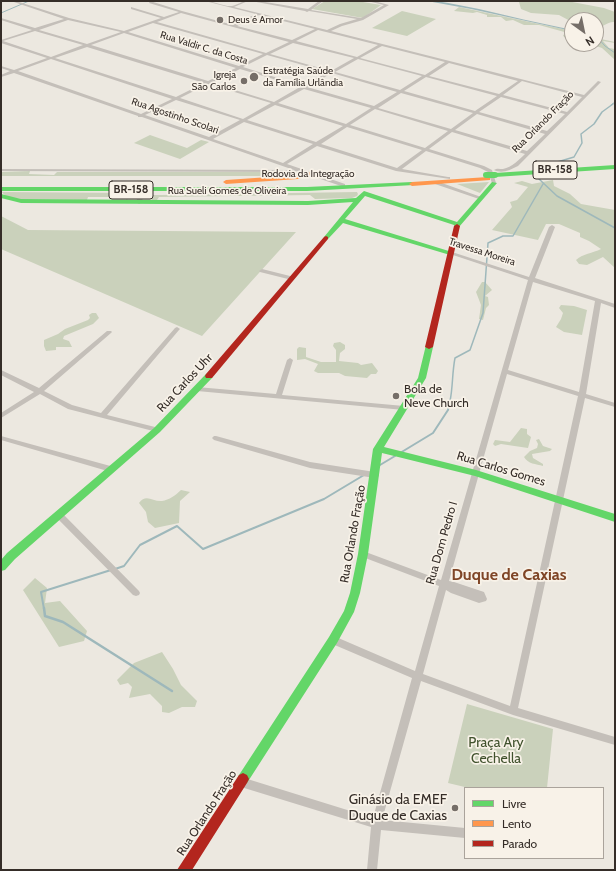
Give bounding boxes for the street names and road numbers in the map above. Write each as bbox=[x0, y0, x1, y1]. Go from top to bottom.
street label: Rua Valdir C. da Costa bbox=[159, 29, 249, 67]
street label: Rua Orlando Fração bbox=[510, 89, 576, 155]
street label: Rua Agostinho Scolari bbox=[130, 95, 220, 137]
road number: BR-158 bbox=[533, 161, 577, 179]
street label: Rodovia da Integração bbox=[261, 168, 355, 180]
road number: BR-158 bbox=[109, 181, 153, 199]
street label: Rua Sueli Gomes de Oliveira bbox=[168, 185, 286, 197]
street label: Travessa Moreira bbox=[447, 236, 517, 268]
street label: Rua Carlos Uhr bbox=[154, 351, 216, 415]
street label: Rua Carlos Gomes bbox=[455, 449, 547, 489]
street label: Rua Orlando Fração bbox=[337, 484, 369, 584]
street label: Rua Dom Pedro I bbox=[423, 500, 461, 586]
street label: Rua Orlando Fração bbox=[174, 768, 240, 858]

